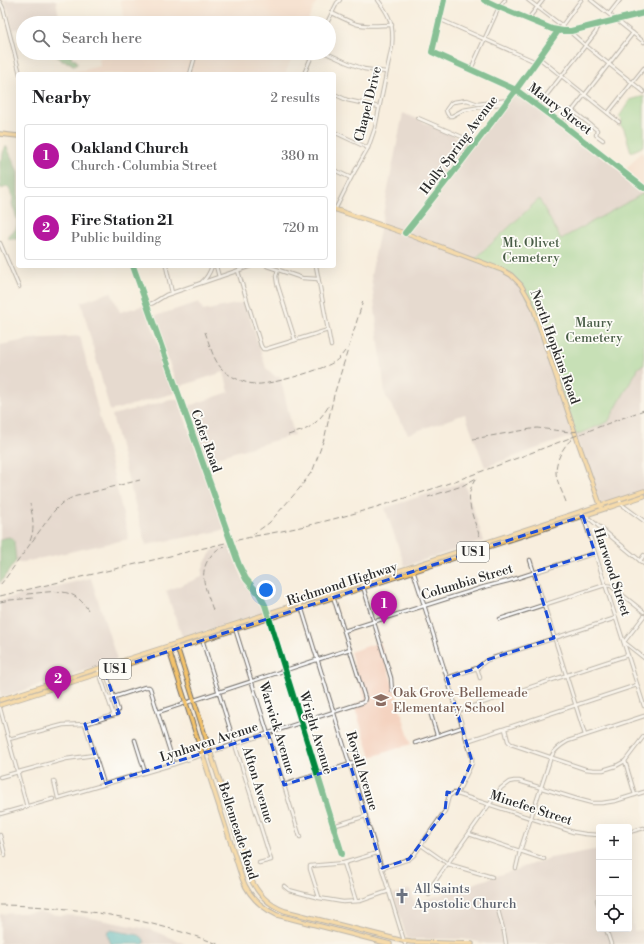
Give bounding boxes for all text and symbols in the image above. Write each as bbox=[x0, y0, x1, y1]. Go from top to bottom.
search box bbox=[16, 16, 336, 60]
icon: search bbox=[30, 27, 52, 49]
text: Search here bbox=[62, 29, 142, 48]
street label: Chapel Drive bbox=[351, 64, 385, 143]
street label: Maury Street bbox=[525, 80, 595, 138]
text: Nearby bbox=[32, 87, 91, 109]
text: 2 results bbox=[271, 90, 320, 106]
street label: Holly Spring Avenue bbox=[417, 92, 502, 198]
text: Oakland Church bbox=[71, 139, 188, 158]
text: 1 bbox=[43, 148, 49, 164]
text: 380 m bbox=[281, 148, 319, 164]
text: Church · Columbia Street bbox=[71, 158, 217, 174]
text: Fire Station 21 bbox=[71, 211, 174, 230]
text: 2 bbox=[42, 220, 50, 236]
text: 720 m bbox=[283, 220, 319, 236]
text: Public building bbox=[71, 230, 161, 246]
park label: Mt. Olivet Cemetery bbox=[502, 235, 560, 266]
street label: North Hopkins Road bbox=[527, 288, 583, 407]
park label: Maury Cemetery bbox=[566, 315, 623, 346]
street label: Cofer Road bbox=[187, 407, 225, 475]
street label: Harwood Street bbox=[590, 526, 634, 619]
road number: US 1 bbox=[457, 542, 489, 562]
street label: Richmond Highway bbox=[285, 558, 400, 609]
street label: Columbia Street bbox=[419, 560, 515, 604]
your location bbox=[256, 580, 276, 600]
pin: 1 bbox=[371, 591, 397, 624]
road number: US 1 bbox=[99, 659, 131, 679]
pin: 2 bbox=[45, 666, 71, 699]
street label: Warwick Avenue bbox=[255, 679, 299, 777]
place label: Oak Grove-Bellemeade Elementary School bbox=[393, 685, 528, 716]
street label: Wright Avenue bbox=[295, 689, 336, 777]
school or university icon: Oak Grove-Bellemeade Elementary School bbox=[372, 691, 390, 709]
street label: Lynhaven Avenue bbox=[158, 718, 261, 765]
street label: Royall Avenue bbox=[342, 729, 382, 813]
street label: Afton Avenue bbox=[238, 744, 277, 826]
street label: Bellemeade Road bbox=[214, 779, 261, 882]
street label: Minefee Street bbox=[488, 787, 575, 829]
map controls bbox=[596, 824, 632, 932]
button: + bbox=[596, 824, 632, 860]
button: − bbox=[596, 860, 632, 896]
place label: All Saints Apostolic Church bbox=[413, 881, 517, 912]
church icon: All Saints Apostolic Church bbox=[393, 887, 411, 905]
button: locate bbox=[596, 896, 632, 932]

